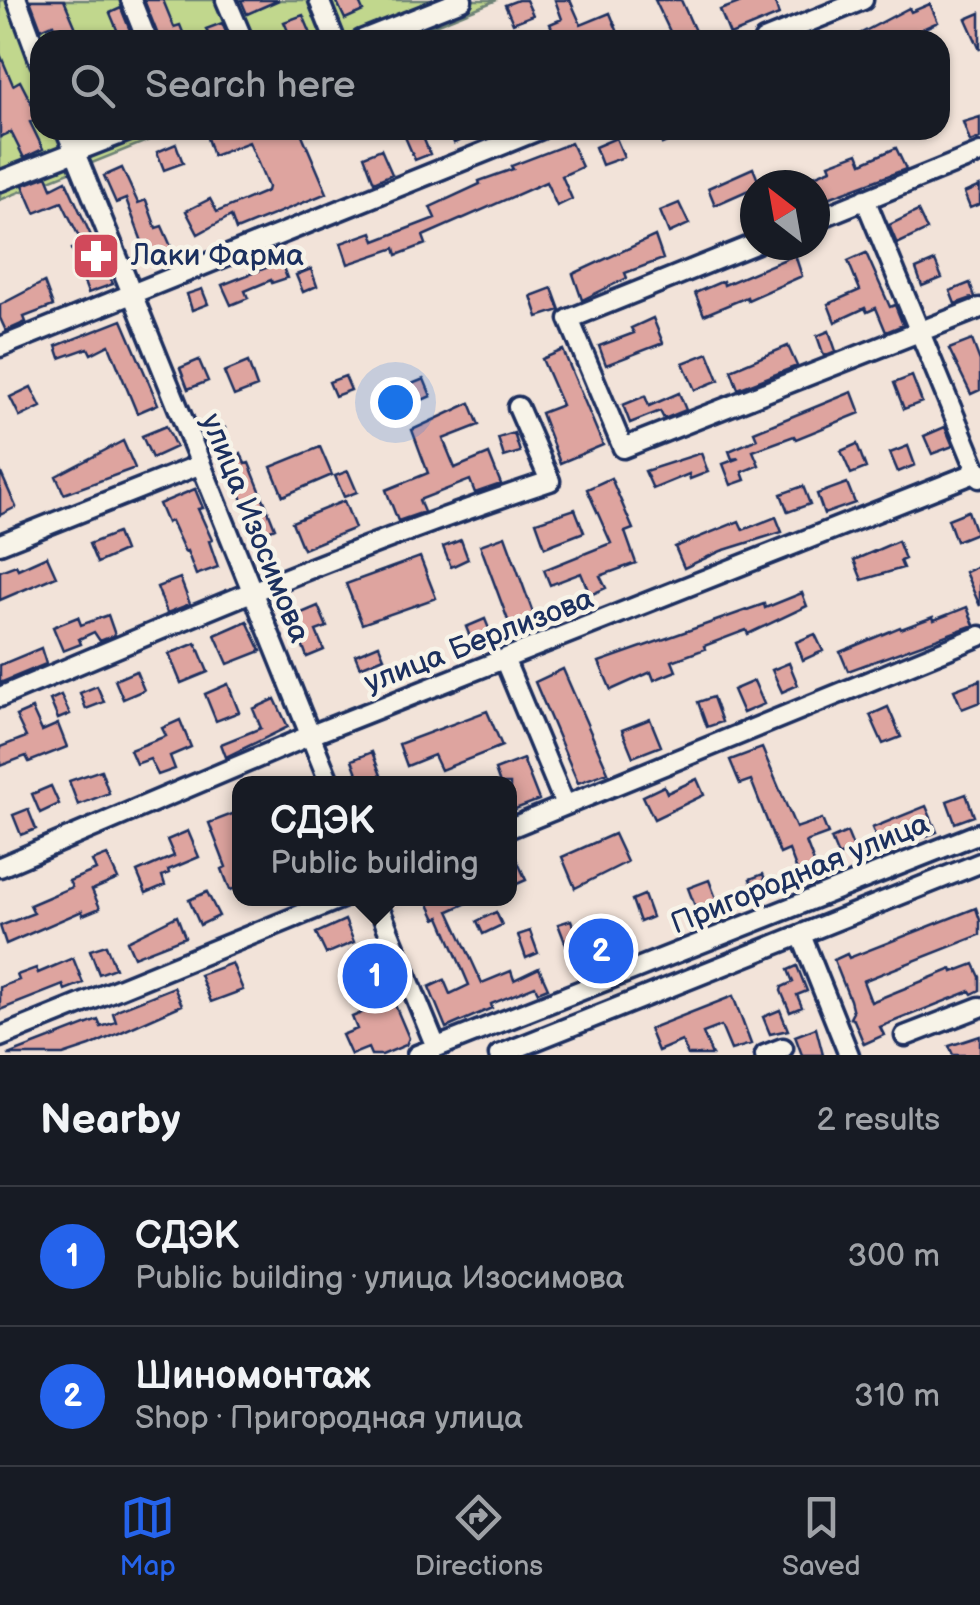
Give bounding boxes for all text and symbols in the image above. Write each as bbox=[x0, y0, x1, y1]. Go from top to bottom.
search box bbox=[30, 30, 950, 140]
icon: search bbox=[65, 58, 120, 113]
text: Search here bbox=[145, 63, 356, 108]
north arrow bbox=[740, 170, 830, 260]
pharmacy icon: Лаки Фарма bbox=[70, 230, 122, 282]
place label: Лаки Фарма bbox=[130, 238, 304, 274]
your location bbox=[370, 377, 421, 428]
street label: улица Изосимова bbox=[193, 408, 317, 648]
street label: улица Берлизова bbox=[359, 581, 599, 701]
popup bbox=[232, 776, 517, 906]
text: СДЭК bbox=[270, 799, 374, 844]
street label: Пригородная улица bbox=[666, 806, 935, 942]
text: Public building bbox=[270, 844, 479, 883]
pin: 2 bbox=[568, 914, 634, 988]
pin: 1 bbox=[342, 938, 408, 1014]
text: Nearby bbox=[40, 1095, 180, 1146]
text: 2 results bbox=[816, 1101, 940, 1140]
text: СДЭК bbox=[135, 1214, 239, 1259]
text: 1 bbox=[66, 1237, 79, 1276]
text: 300 m bbox=[848, 1237, 940, 1276]
text: Public building · улица Изосимова bbox=[135, 1259, 624, 1298]
text: Шиномонтаж bbox=[135, 1354, 370, 1399]
text: 2 bbox=[63, 1377, 82, 1416]
text: 310 m bbox=[854, 1377, 940, 1416]
text: Shop · Пригородная улица bbox=[135, 1399, 523, 1438]
tab: Map bbox=[119, 1490, 176, 1583]
tab: Directions bbox=[414, 1490, 543, 1583]
tab: Saved bbox=[782, 1490, 861, 1583]

